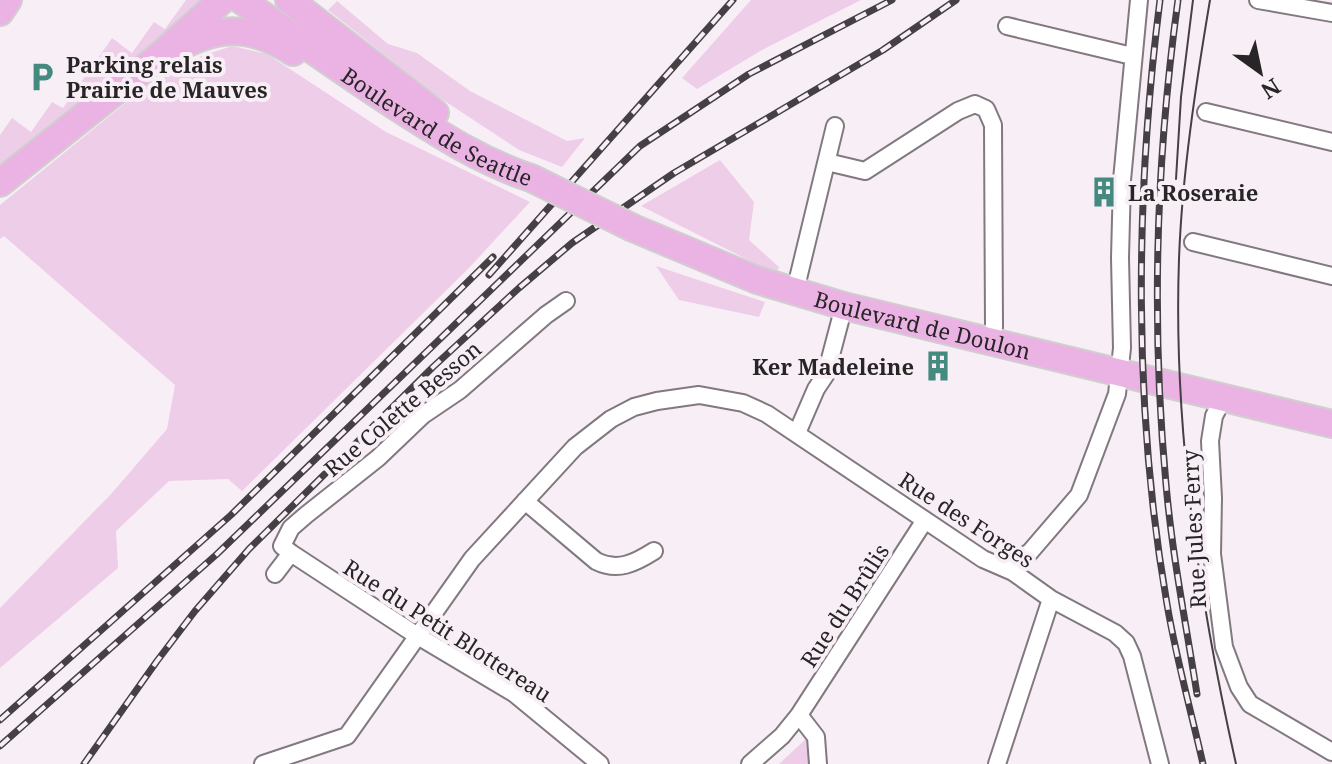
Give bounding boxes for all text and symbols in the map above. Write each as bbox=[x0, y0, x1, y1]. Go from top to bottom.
north arrow bbox=[1220, 32, 1300, 112]
place label: Parking relais Prairie de Mauves bbox=[66, 49, 268, 104]
parking icon: Parking relais Prairie de Mauves bbox=[25, 60, 59, 94]
street label: Boulevard de Seattle bbox=[336, 60, 536, 192]
text: N bbox=[1256, 72, 1287, 107]
building icon: La Roseraie bbox=[1087, 175, 1121, 209]
place label: La Roseraie bbox=[1128, 177, 1258, 207]
street label: Boulevard de Doulon bbox=[811, 283, 1034, 366]
street label: Rue Colette Besson bbox=[317, 333, 487, 483]
building icon: Ker Madeleine bbox=[921, 349, 955, 383]
place label: Ker Madeleine bbox=[752, 351, 914, 381]
street label: Rue Jules Ferry bbox=[1174, 448, 1212, 609]
street label: Rue des Forges bbox=[894, 464, 1040, 574]
street label: Rue du Brûlis bbox=[793, 537, 895, 673]
street label: Rue du Petit Blottereau bbox=[338, 552, 558, 709]

